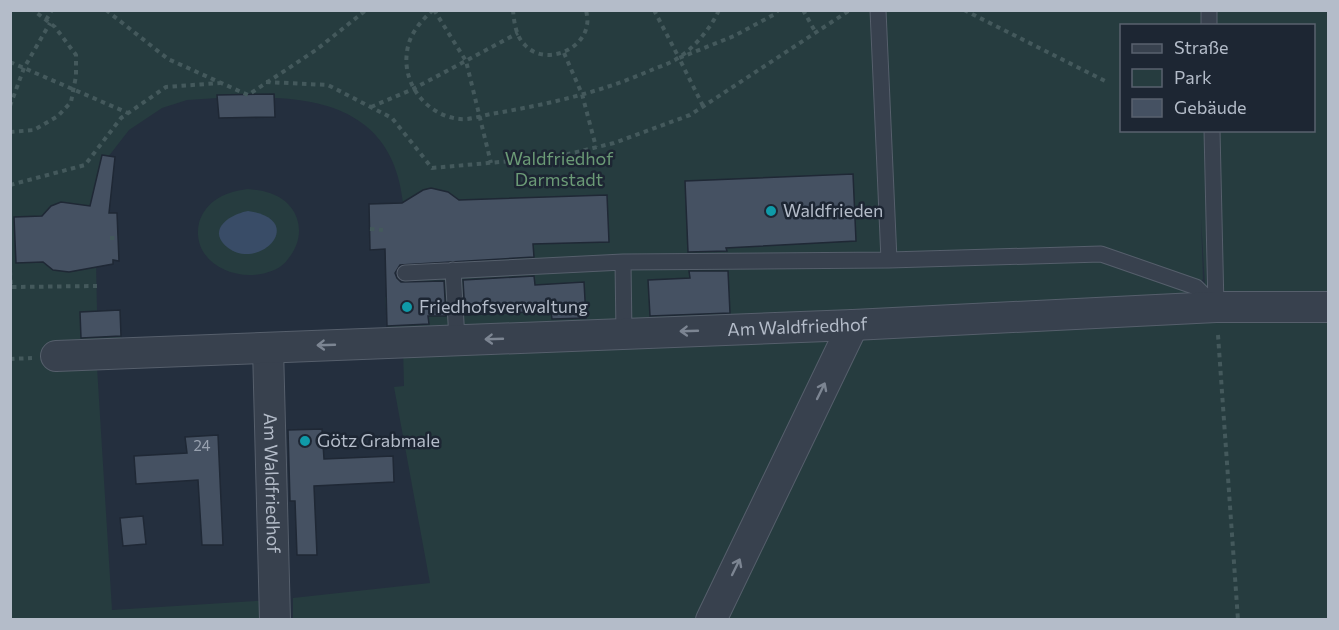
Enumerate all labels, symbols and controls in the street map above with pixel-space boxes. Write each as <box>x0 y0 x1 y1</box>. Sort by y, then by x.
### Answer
legend <box>1120 24 1315 132</box>
text: Straße <box>1174 36 1229 58</box>
text: Park <box>1174 66 1212 88</box>
text: Gebäude <box>1174 96 1247 118</box>
park label: Waldfriedhof Darmstadt <box>505 147 614 190</box>
place label: Waldfrieden <box>783 199 883 221</box>
marker: Waldfrieden <box>764 204 778 218</box>
place label: Friedhofsverwaltung <box>419 295 588 317</box>
marker: Friedhofsverwaltung <box>400 300 414 314</box>
street label: Am Waldfriedhof <box>727 312 869 340</box>
one-way arrow <box>680 326 700 337</box>
one-way arrow <box>485 333 505 344</box>
one-way arrow <box>316 339 336 351</box>
one-way arrow <box>815 383 827 401</box>
street label: Am Waldfriedhof <box>260 412 285 554</box>
place label: Götz Grabmale <box>317 429 440 451</box>
marker: Götz Grabmale <box>298 434 312 448</box>
house number: 24 <box>193 436 211 454</box>
one-way arrow <box>731 558 742 576</box>

